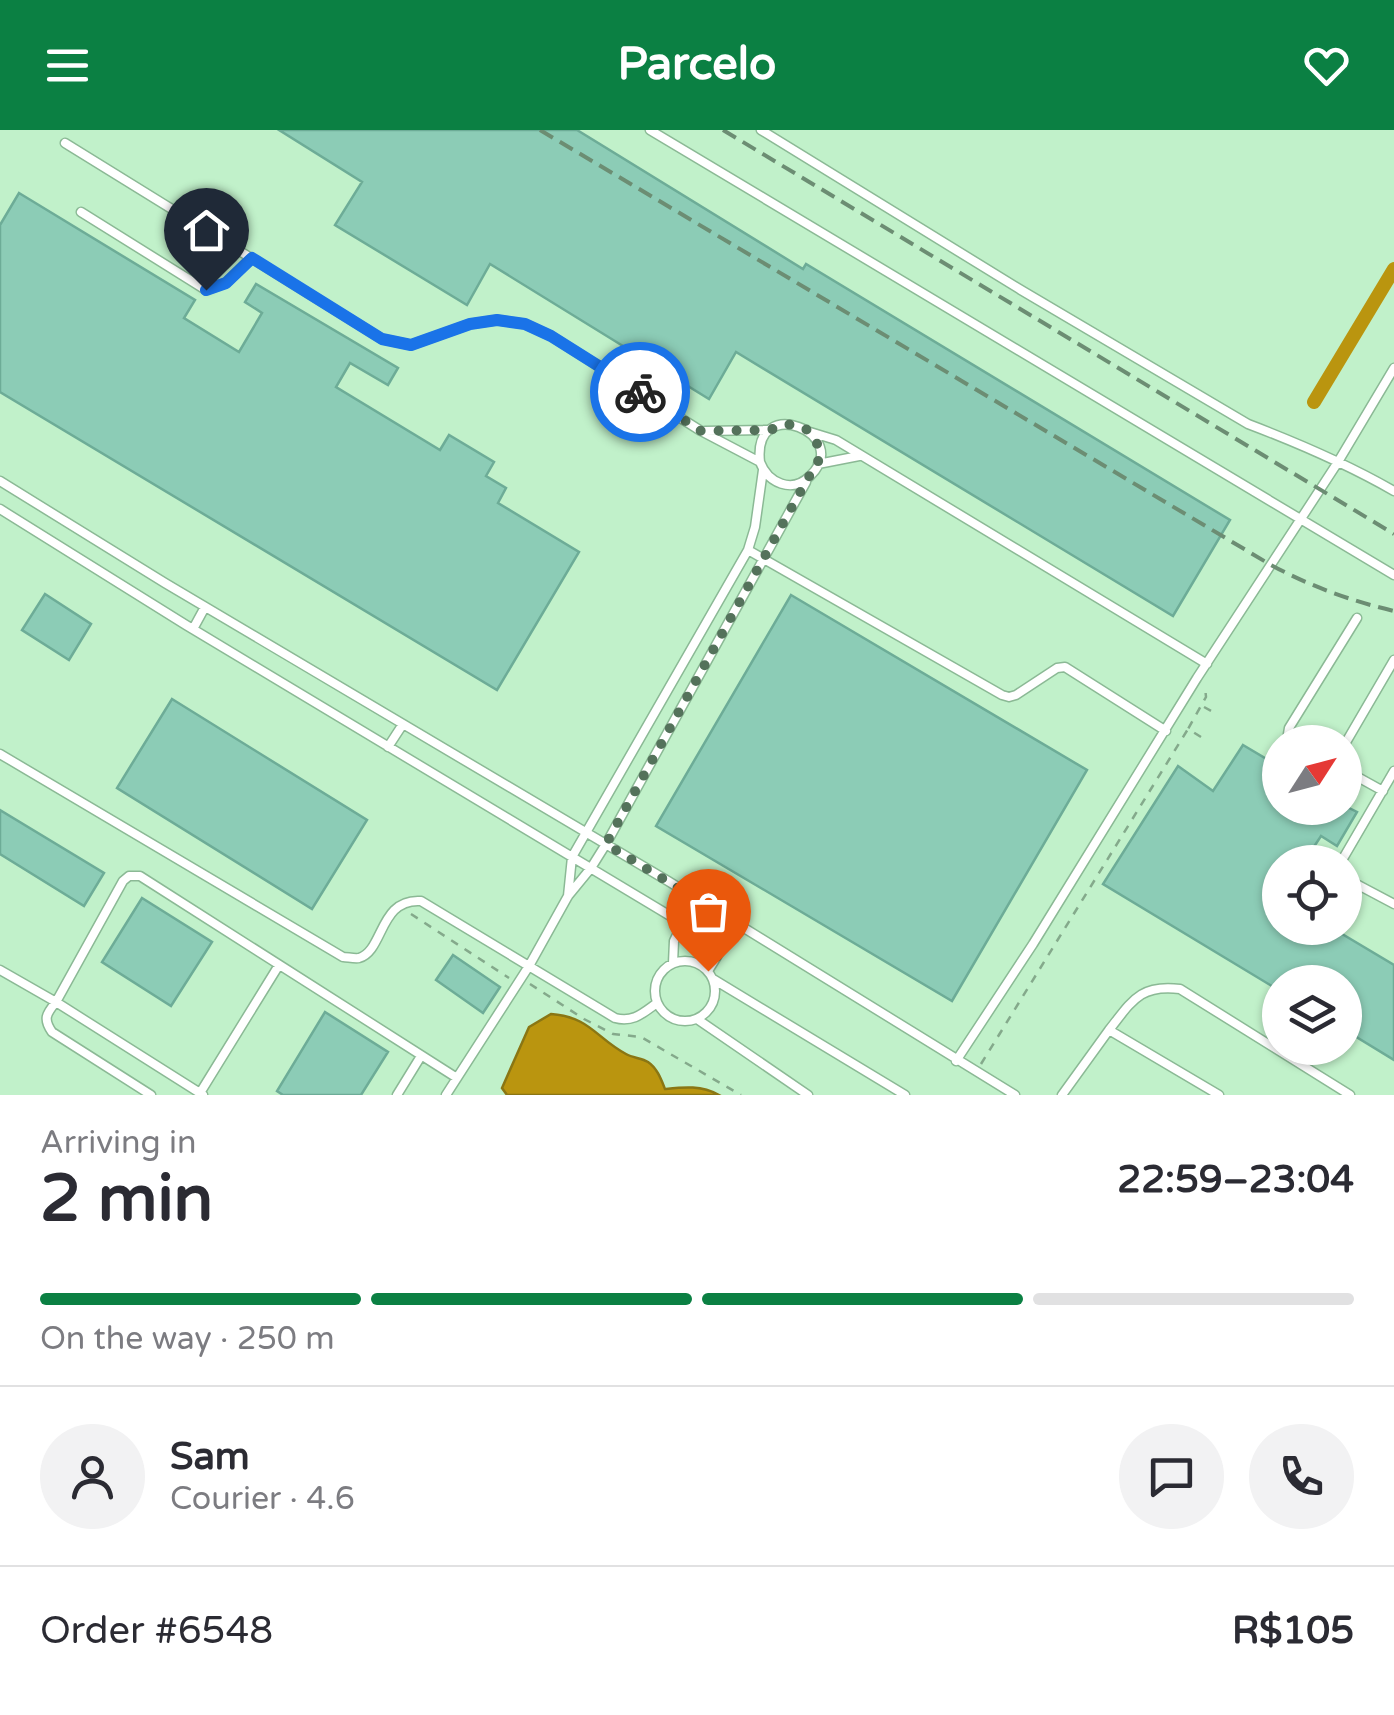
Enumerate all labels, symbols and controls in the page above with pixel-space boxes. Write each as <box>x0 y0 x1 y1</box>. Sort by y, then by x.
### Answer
icon: menu <box>40 38 95 93</box>
text: Parcelo <box>618 38 776 92</box>
icon: heart <box>1299 38 1354 93</box>
pin <box>164 188 249 291</box>
icon: home <box>179 203 234 258</box>
courier <box>590 342 690 442</box>
icon: bike <box>613 365 668 420</box>
north arrow <box>1262 725 1362 825</box>
map controls <box>1262 725 1362 1065</box>
button: locate <box>1262 845 1362 945</box>
pin <box>666 869 751 972</box>
icon: bag <box>681 884 736 939</box>
button: layers <box>1262 965 1362 1065</box>
text: Arriving in <box>40 1124 197 1162</box>
text: 22:59–23:04 <box>1117 1157 1354 1203</box>
text: 2 min <box>40 1160 213 1239</box>
text: On the way · 250 m <box>40 1320 335 1358</box>
button: person <box>40 1424 145 1529</box>
button: chat <box>1119 1424 1224 1529</box>
button: phone <box>1249 1424 1354 1529</box>
text: Sam <box>170 1434 250 1480</box>
text: Courier · 4.6 <box>170 1480 355 1518</box>
text: Order #6548 <box>40 1608 273 1654</box>
text: R$105 <box>1232 1608 1354 1654</box>

